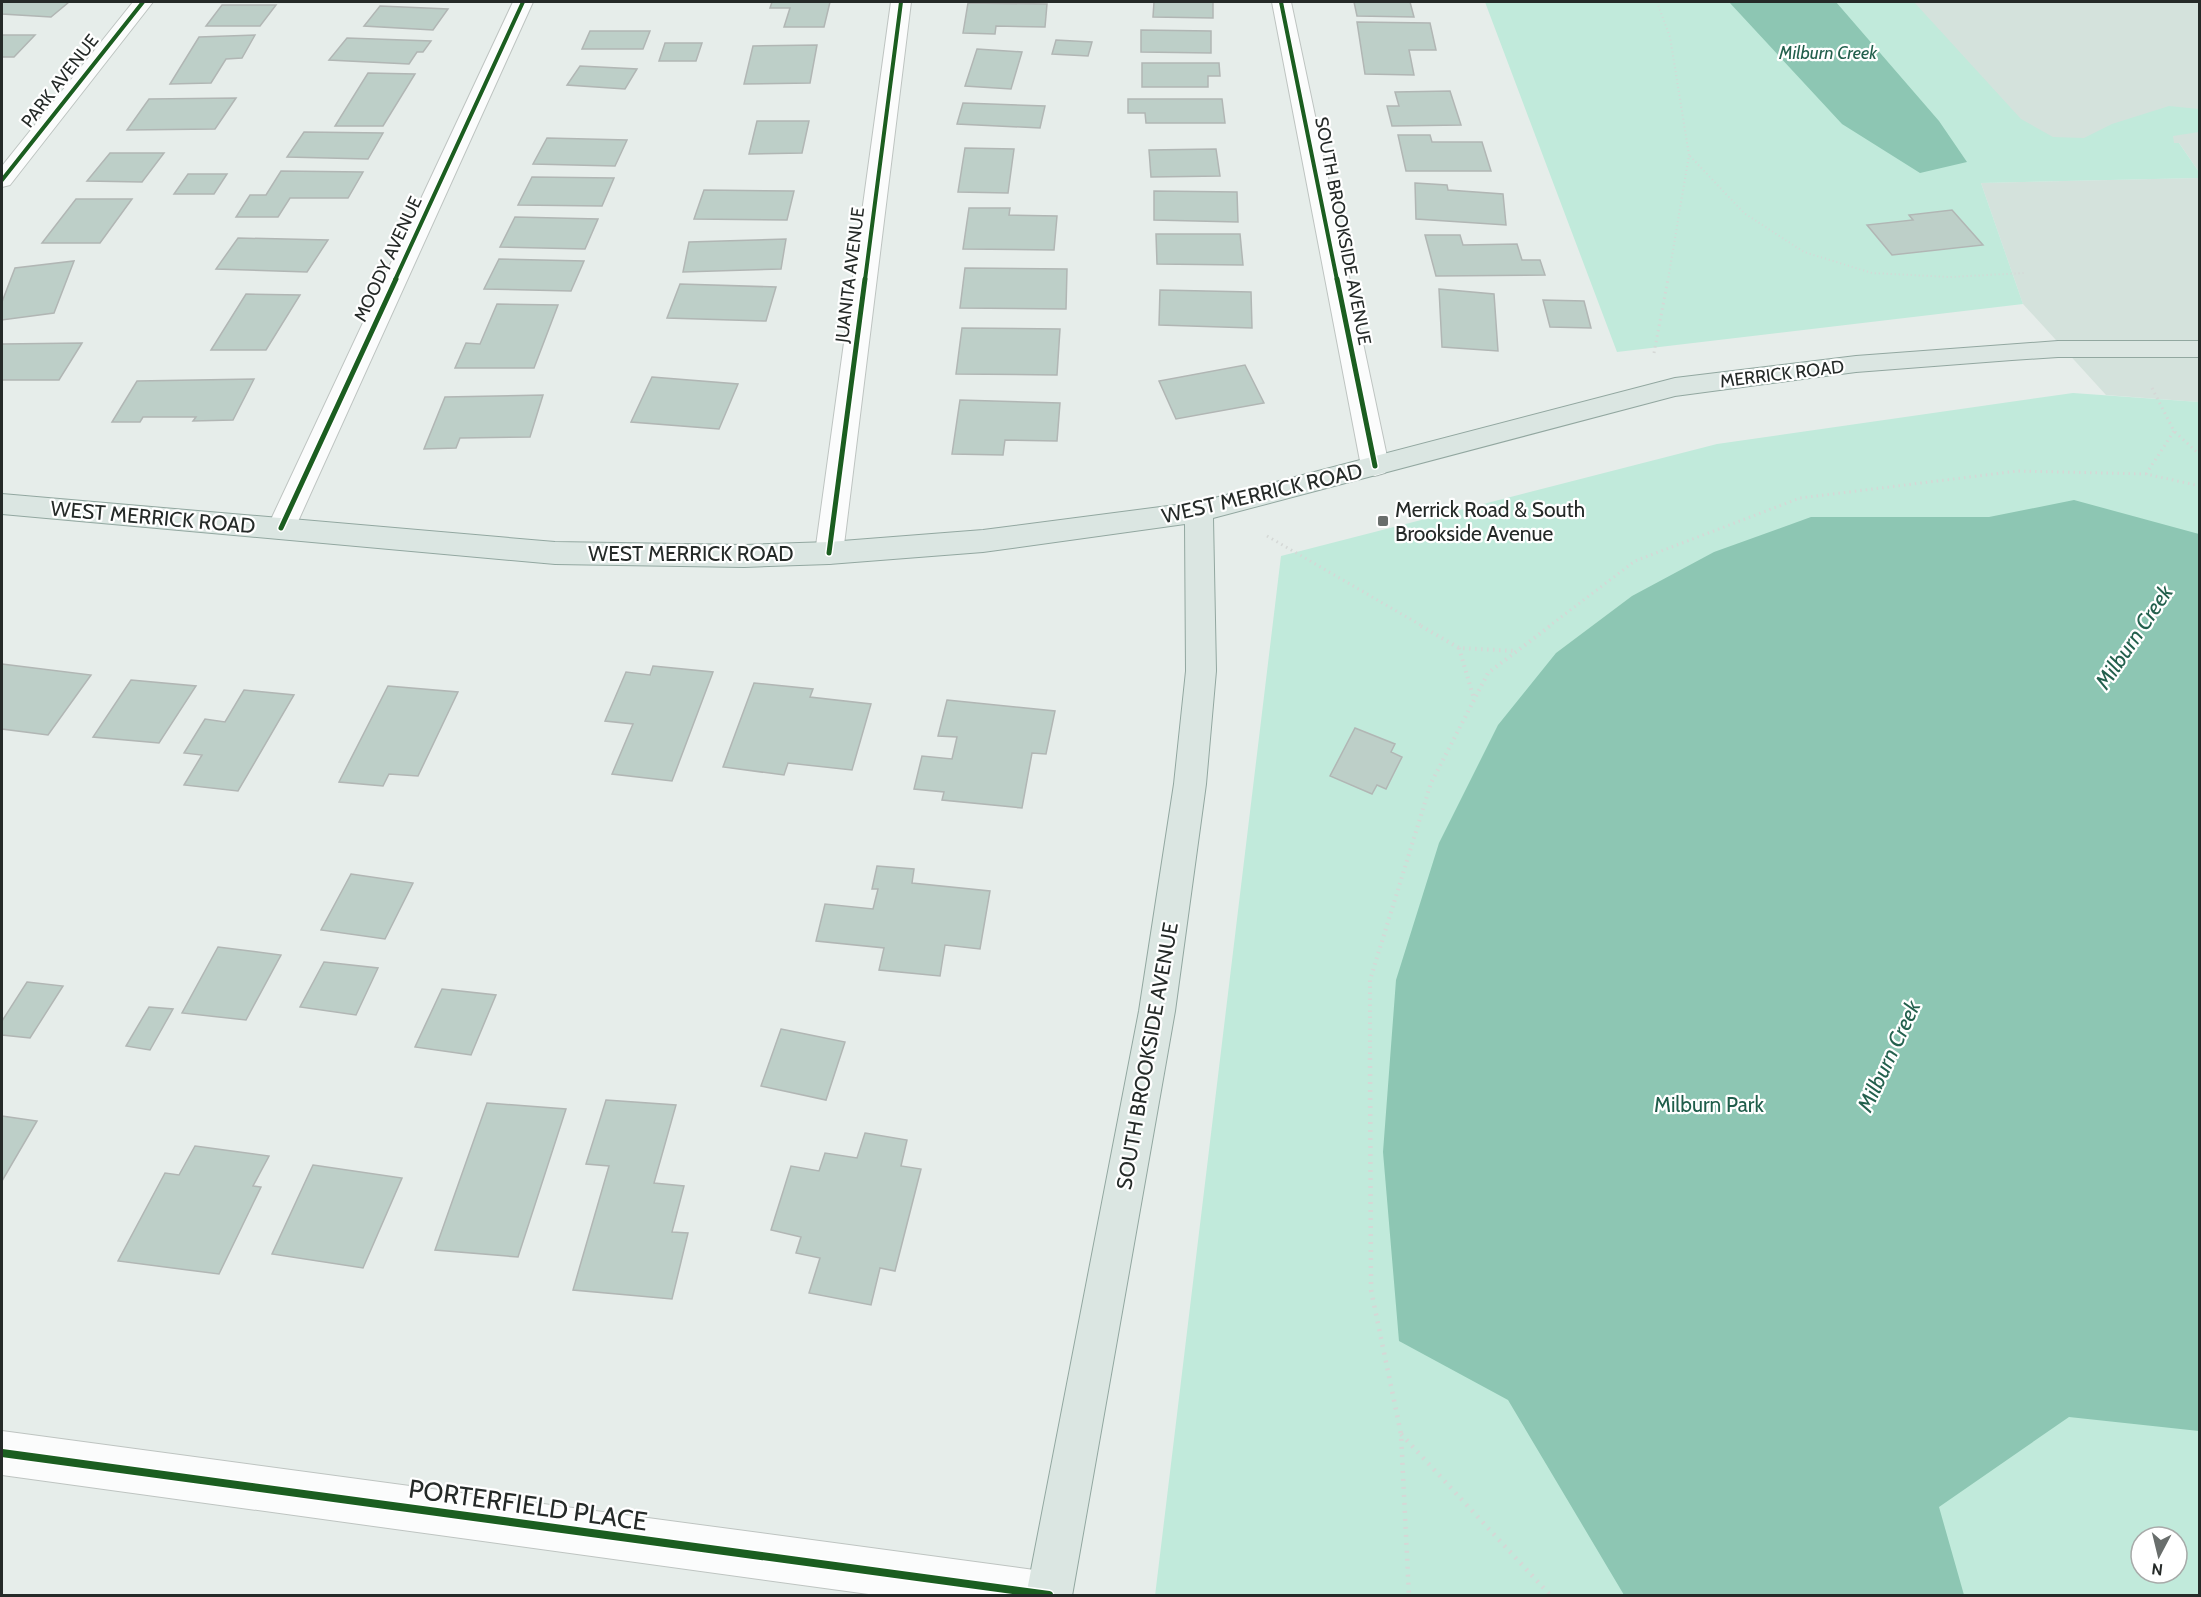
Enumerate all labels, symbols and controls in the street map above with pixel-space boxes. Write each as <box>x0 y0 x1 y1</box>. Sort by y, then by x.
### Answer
street label: PARK AVENUE <box>17 30 103 132</box>
water label: Milburn Creek <box>1778 42 1878 64</box>
street label: SOUTH BROOKSIDE AVENUE <box>1310 115 1376 347</box>
street label: MOODY AVENUE <box>349 193 427 325</box>
street label: JUANITA AVENUE <box>831 206 869 345</box>
street label: MERRICK ROAD <box>1719 355 1845 393</box>
street label: WEST MERRICK ROAD <box>1159 458 1365 528</box>
street label: WEST MERRICK ROAD <box>50 496 256 538</box>
place label: Merrick Road & South Brookside Avenue <box>1395 497 1585 546</box>
marker: Merrick Road & South Brookside Avenue <box>1376 514 1390 528</box>
street label: WEST MERRICK ROAD <box>588 541 794 566</box>
water label: Milburn Creek <box>2089 579 2179 695</box>
street label: SOUTH BROOKSIDE AVENUE <box>1111 920 1183 1192</box>
water label: Milburn Creek <box>1851 996 1927 1117</box>
park label: Milburn Park <box>1654 1092 1765 1117</box>
street label: PORTERFIELD PLACE <box>407 1472 649 1538</box>
north arrow <box>2129 1525 2189 1585</box>
text: N <box>2150 1559 2164 1580</box>

